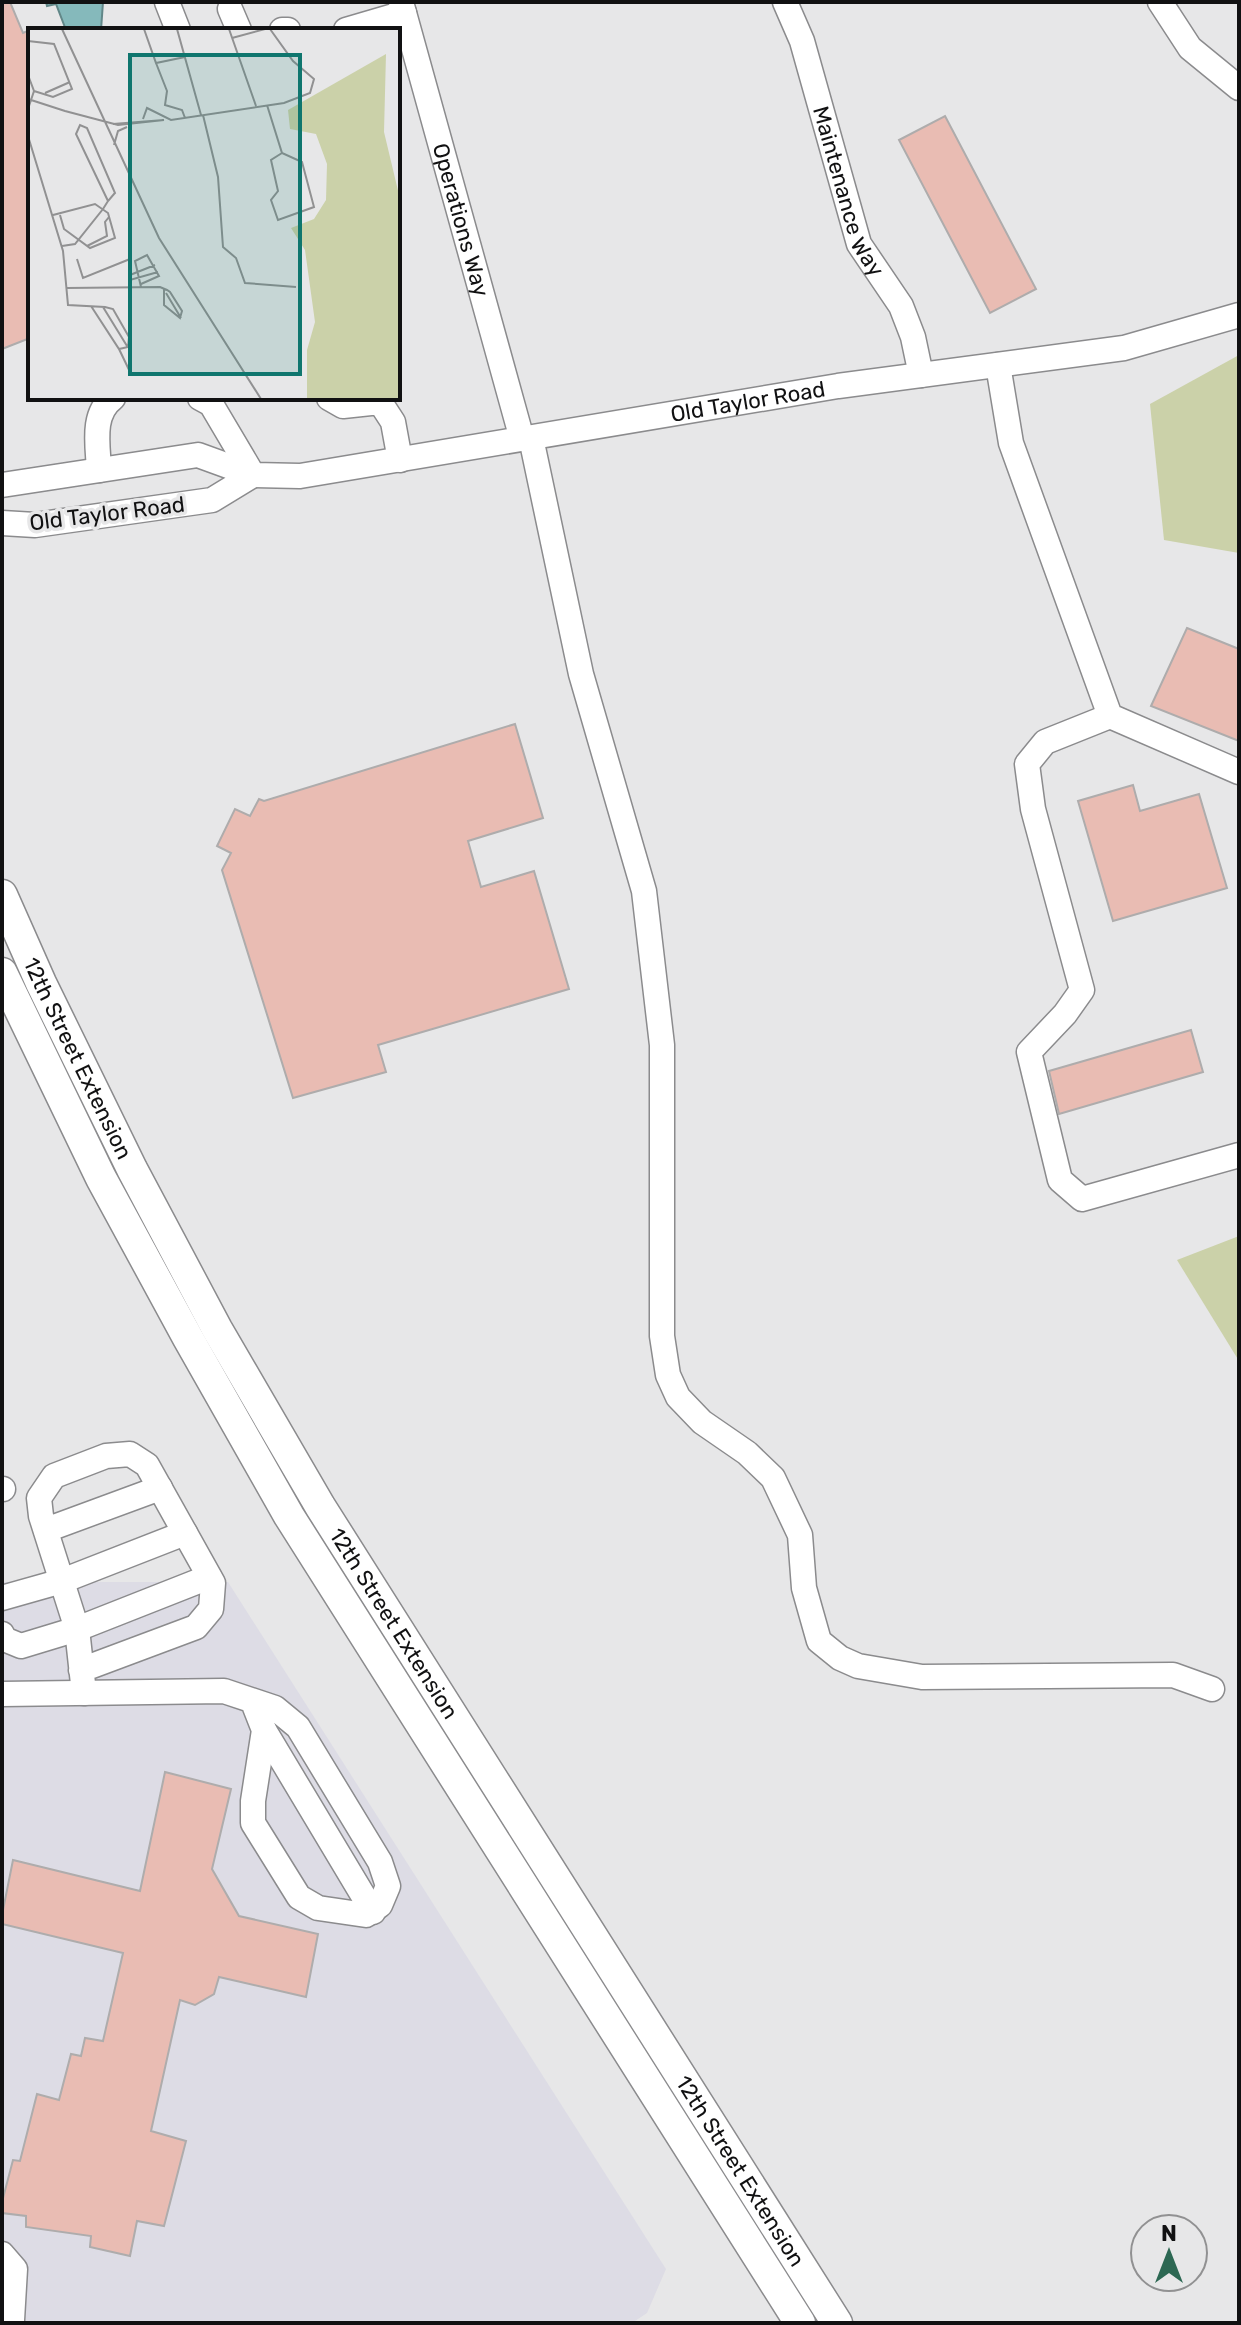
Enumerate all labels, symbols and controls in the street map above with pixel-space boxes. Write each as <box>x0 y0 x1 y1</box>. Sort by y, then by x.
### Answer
inset map <box>28 28 400 400</box>
street label: Maintenance Way <box>807 103 890 282</box>
street label: Operations Way <box>427 140 495 300</box>
street label: Old Taylor Road <box>668 375 827 428</box>
street label: Old Taylor Road <box>28 491 186 536</box>
street label: 12th Street Extension <box>17 953 138 1164</box>
street label: 12th Street Extension <box>323 1523 464 1724</box>
street label: 12th Street Extension <box>670 2071 811 2272</box>
north arrow <box>1129 2213 1209 2293</box>
text: N <box>1161 2220 1177 2247</box>

